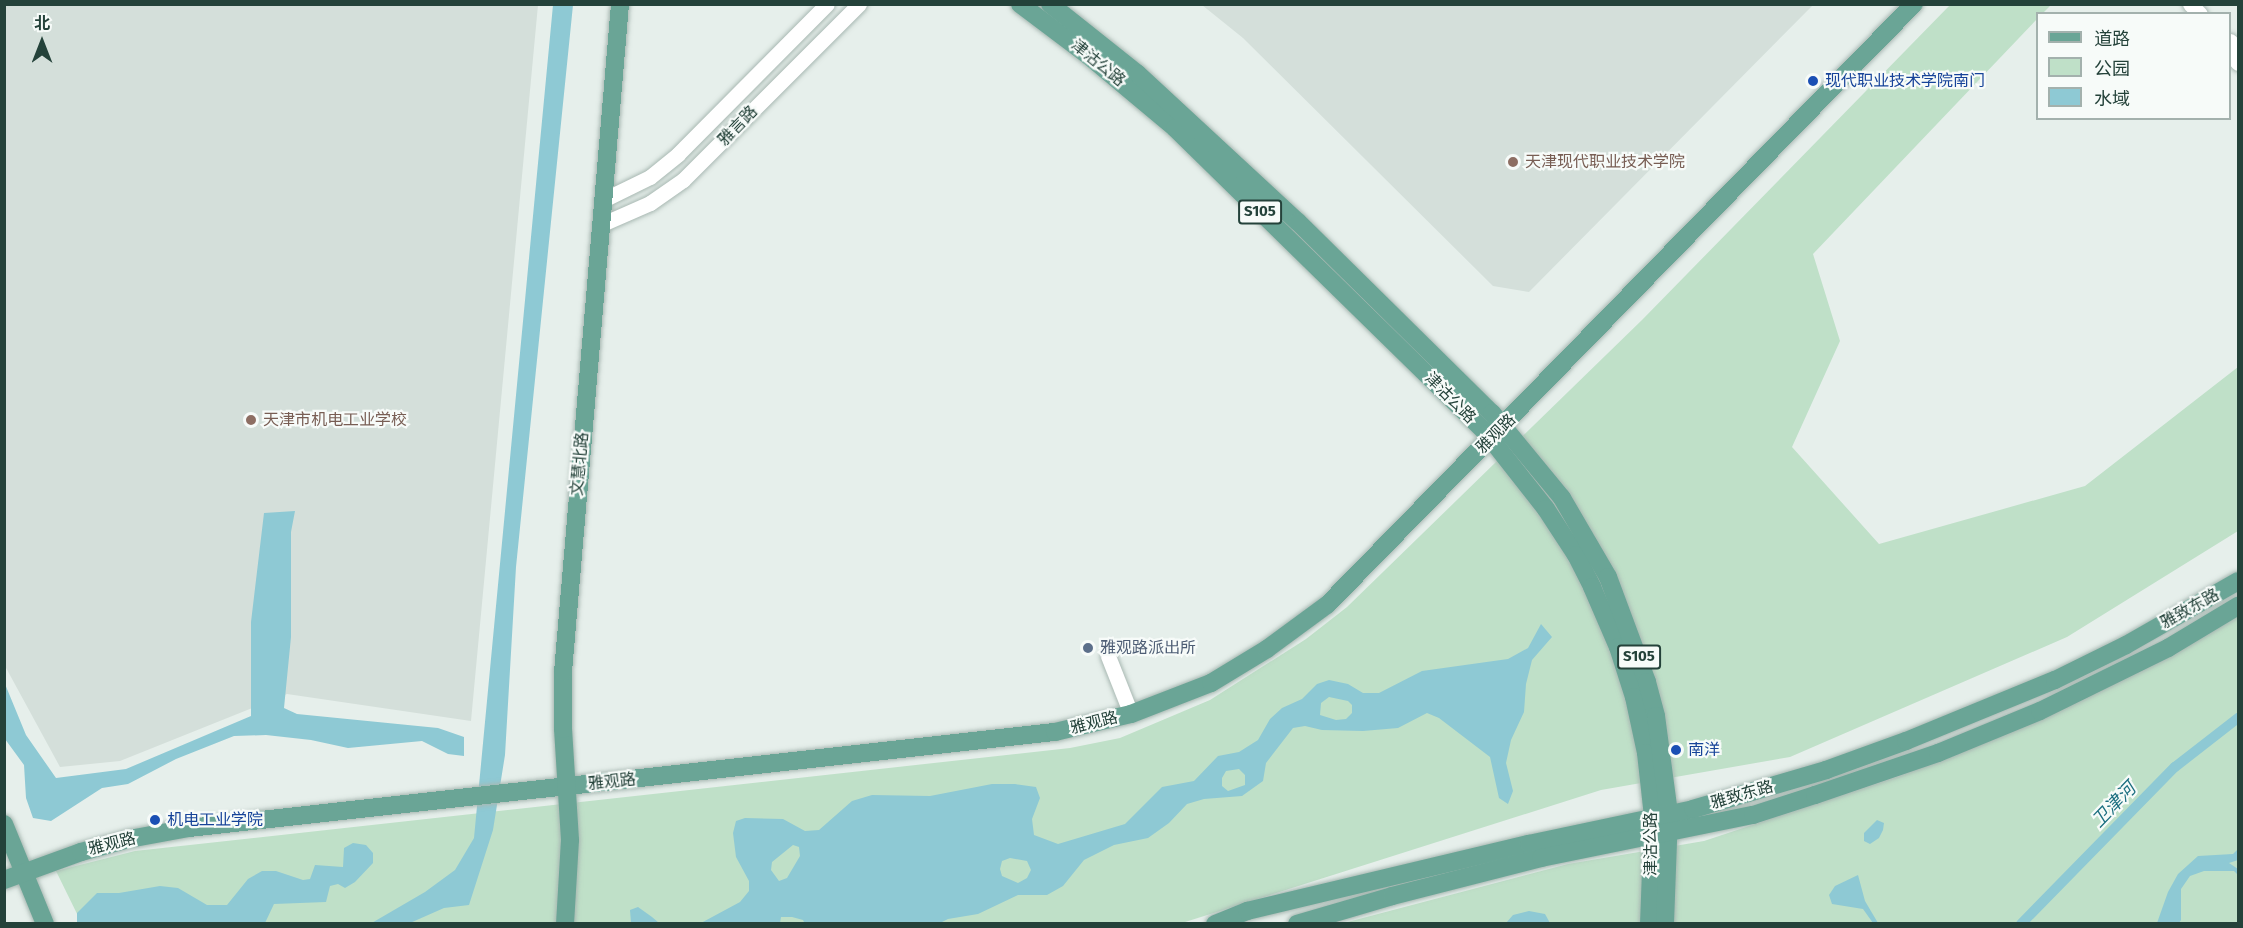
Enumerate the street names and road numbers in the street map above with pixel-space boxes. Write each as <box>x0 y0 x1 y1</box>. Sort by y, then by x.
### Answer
street label: 津沽公路 <box>1067 35 1129 91</box>
street label: 雅言路 <box>714 102 762 150</box>
road number: S105 <box>1238 200 1282 224</box>
street label: 津沽公路 <box>1421 369 1479 427</box>
street label: 雅观路 <box>1472 410 1520 458</box>
street label: 文慧北路 <box>568 431 592 497</box>
street label: 雅致东路 <box>2157 585 2223 633</box>
road number: S105 <box>1616 645 1662 669</box>
street label: 雅观路 <box>1068 708 1120 738</box>
street label: 雅观路 <box>587 770 637 794</box>
street label: 雅致东路 <box>1709 777 1775 813</box>
street label: 津沽公路 <box>1641 812 1661 876</box>
street label: 雅观路 <box>86 829 138 859</box>

